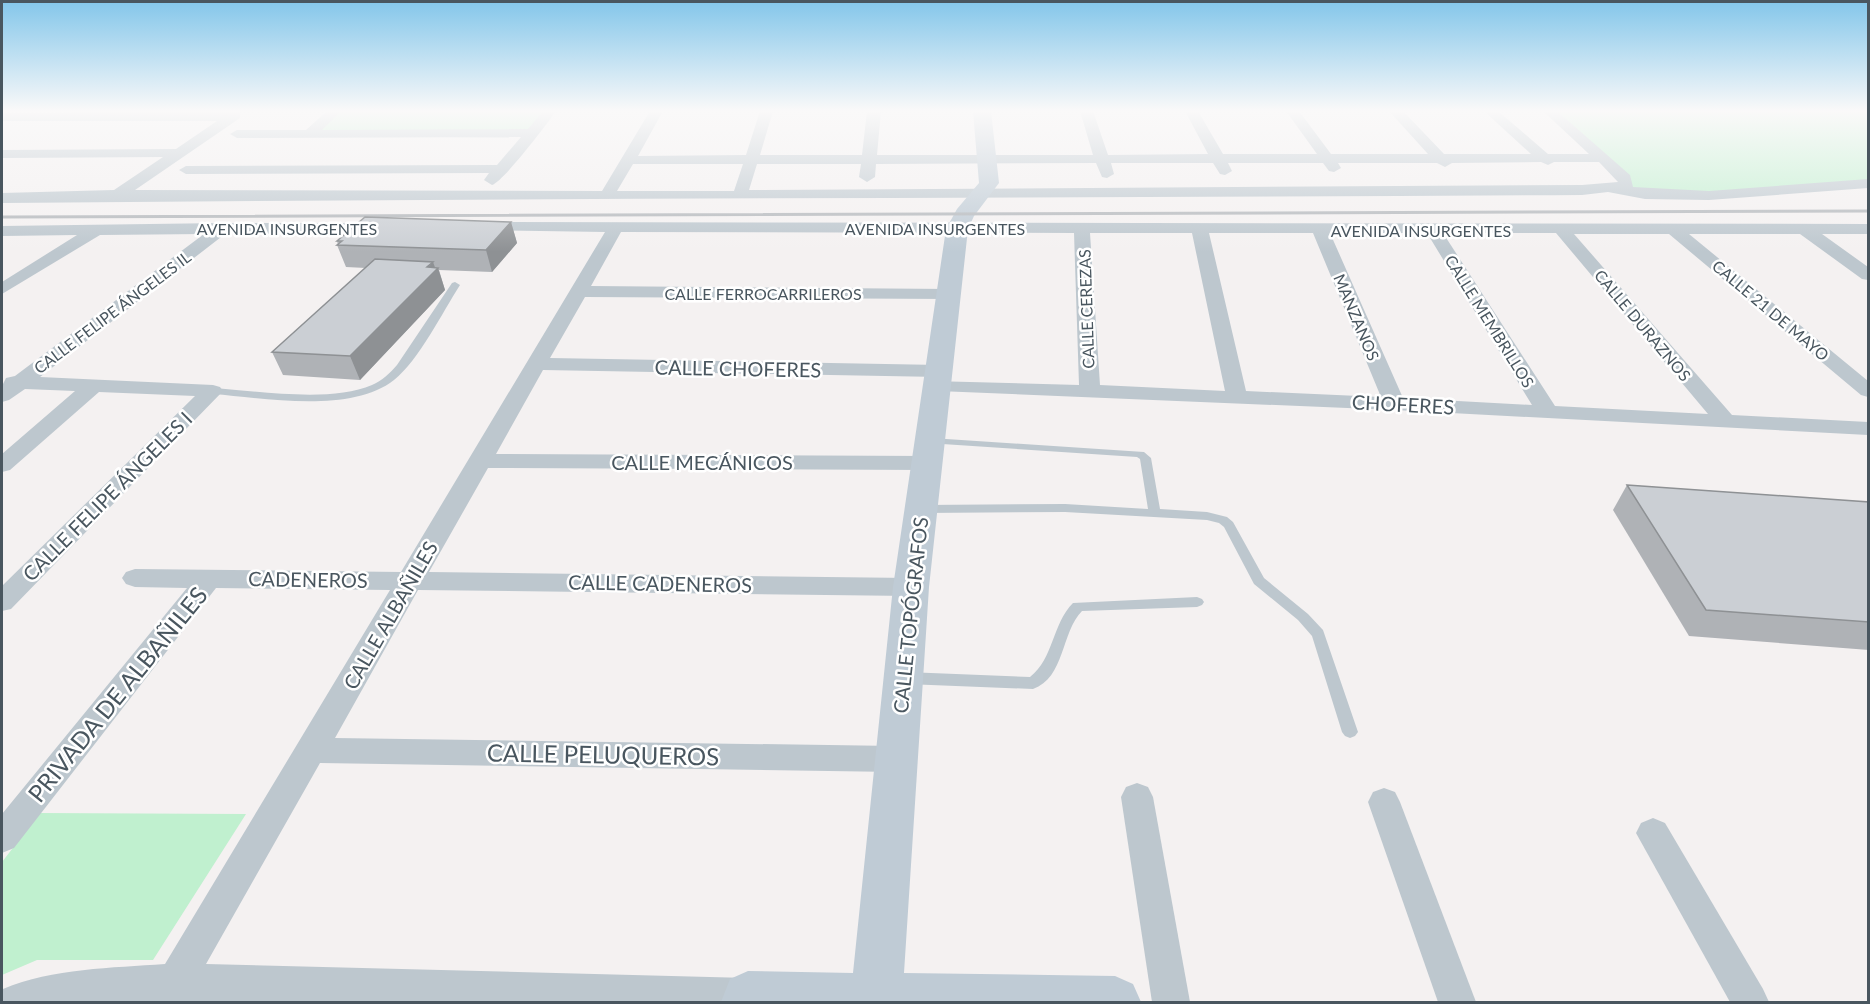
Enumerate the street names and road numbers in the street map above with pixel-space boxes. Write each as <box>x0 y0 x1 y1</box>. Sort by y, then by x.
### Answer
street label: AVENIDA INSURGENTES <box>197 219 377 238</box>
street label: AVENIDA INSURGENTES <box>845 219 1025 238</box>
street label: AVENIDA INSURGENTES <box>1331 221 1511 240</box>
street label: CALLE FELIPE ÁNGELES IL <box>30 247 194 377</box>
street label: CALLE CEREZAS <box>1074 249 1098 369</box>
street label: CALLE MEMBRILLOS <box>1442 251 1538 391</box>
street label: CALLE 21 DE MAYO <box>1709 256 1833 364</box>
street label: CALLE DURAZNOS <box>1591 265 1695 385</box>
street label: MANZANOS <box>1330 271 1384 363</box>
street label: CALLE FERROCARRILEROS <box>664 284 862 303</box>
street label: CALLE CHOFERES <box>655 355 821 381</box>
street label: CHOFERES <box>1351 389 1455 419</box>
street label: CALLE FELIPE ÁNGELES I <box>17 406 197 586</box>
street label: CALLE MECÁNICOS <box>611 450 793 474</box>
street label: CALLE TOPÓGRAFOS <box>888 516 932 714</box>
street label: CALLE ALBAÑILES <box>338 537 442 693</box>
street label: CADENEROS <box>248 566 368 592</box>
street label: CALLE CADENEROS <box>568 569 752 597</box>
street label: PRIVADA DE ALBAÑILES <box>21 581 213 807</box>
street label: CALLE PELUQUEROS <box>487 737 719 771</box>

